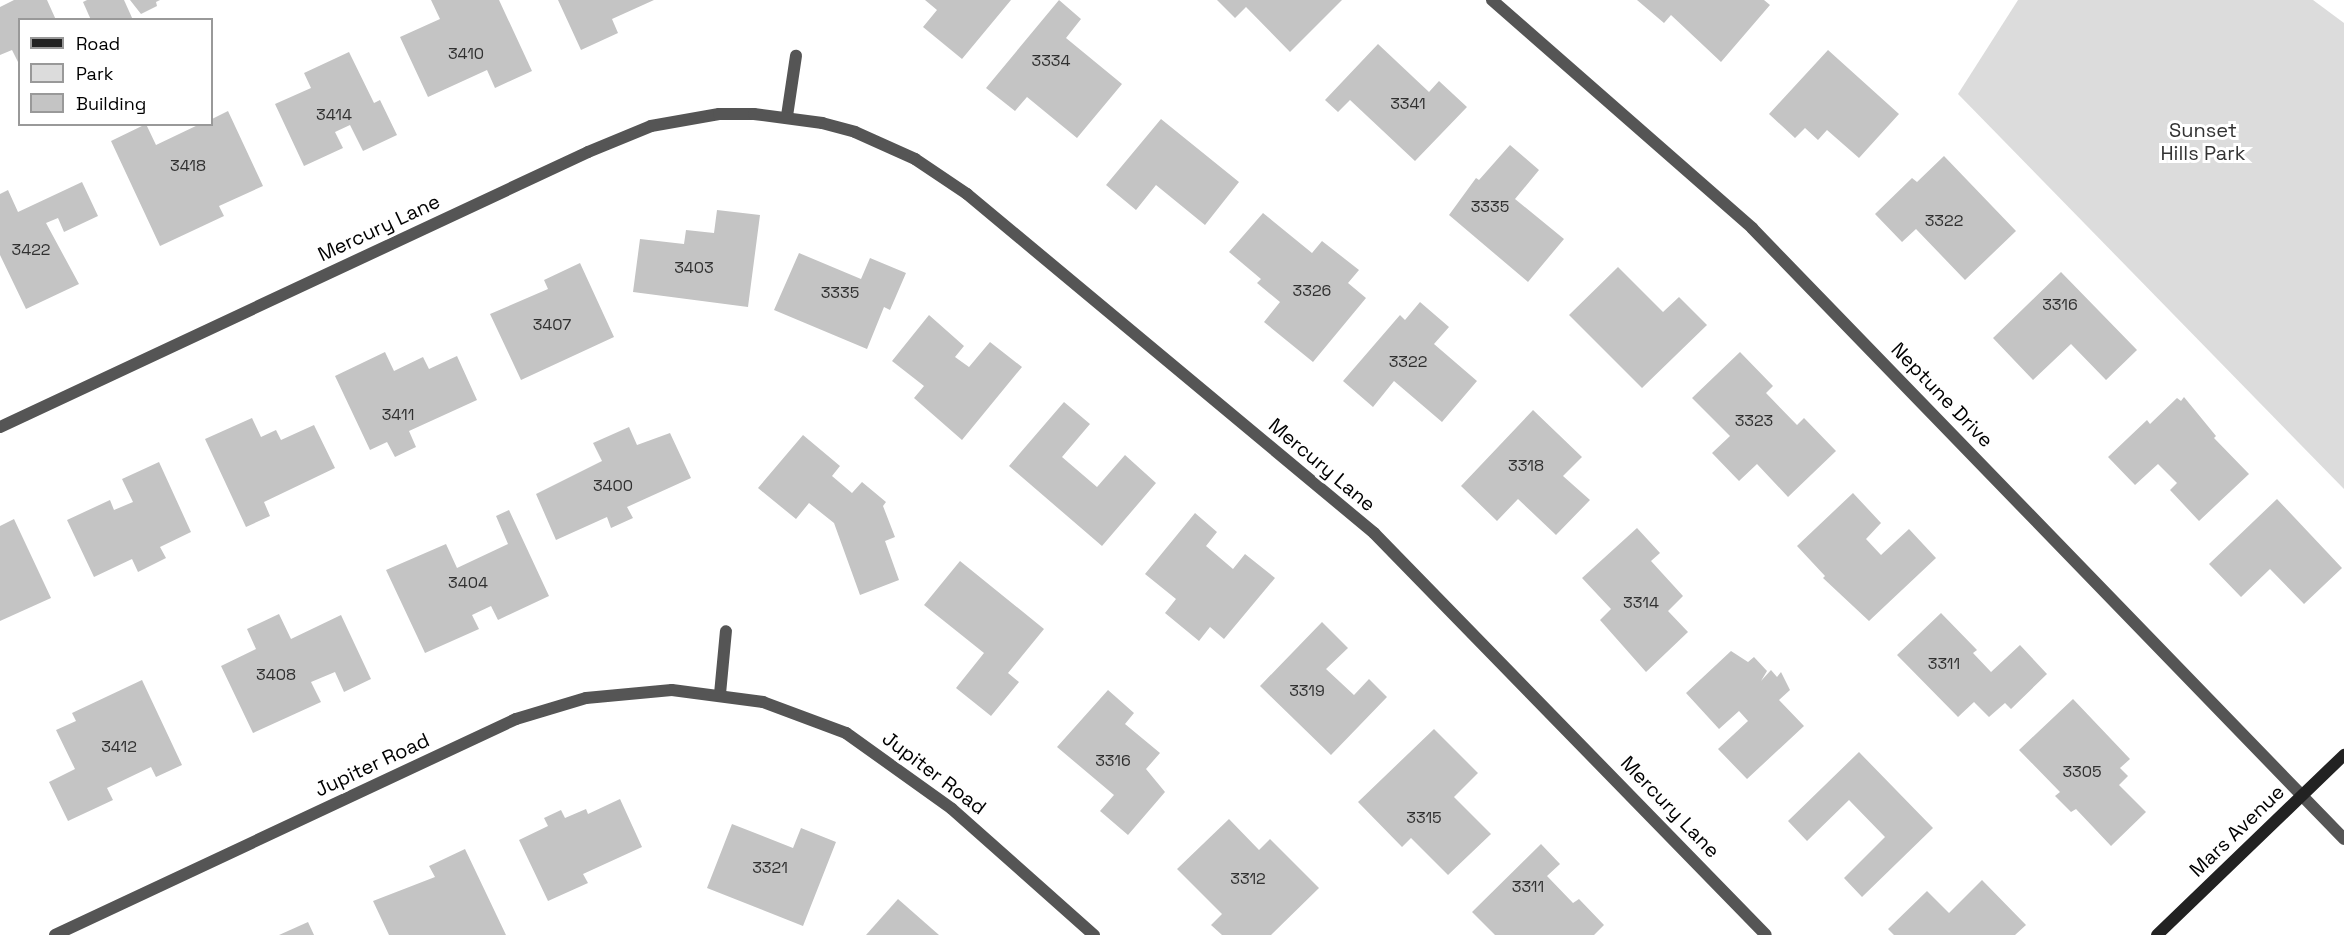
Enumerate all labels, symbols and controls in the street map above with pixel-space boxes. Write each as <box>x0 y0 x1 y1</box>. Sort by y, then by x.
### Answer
legend <box>18 18 213 126</box>
text: Road <box>76 32 120 55</box>
house number: 3410 <box>448 44 484 64</box>
house number: 3334 <box>1032 51 1070 71</box>
text: Park <box>76 62 113 85</box>
text: Building <box>76 92 146 115</box>
house number: 3341 <box>1390 94 1426 114</box>
house number: 3414 <box>316 105 352 125</box>
park label: Sunset Hills Park <box>2160 119 2246 166</box>
house number: 3418 <box>170 156 206 176</box>
street label: Mercury Lane <box>314 189 444 267</box>
house number: 3335 <box>1471 197 1509 217</box>
house number: 3322 <box>1925 211 1963 231</box>
house number: 3422 <box>12 240 50 260</box>
house number: 3403 <box>674 258 714 278</box>
house number: 3326 <box>1293 281 1331 301</box>
house number: 3335 <box>821 283 859 303</box>
house number: 3316 <box>2042 295 2078 315</box>
house number: 3407 <box>533 315 571 335</box>
street label: Neptune Drive <box>1886 338 1998 452</box>
house number: 3322 <box>1389 352 1427 372</box>
house number: 3411 <box>382 405 414 425</box>
house number: 3323 <box>1735 411 1773 431</box>
street label: Mercury Lane <box>1264 413 1380 517</box>
house number: 3318 <box>1508 456 1544 476</box>
house number: 3400 <box>593 476 633 496</box>
house number: 3404 <box>448 573 488 593</box>
house number: 3314 <box>1623 593 1659 613</box>
house number: 3311 <box>1928 654 1960 674</box>
house number: 3408 <box>256 665 296 685</box>
house number: 3319 <box>1289 681 1325 701</box>
street label: Jupiter Road <box>877 726 991 820</box>
street label: Jupiter Road <box>311 728 433 802</box>
house number: 3412 <box>101 737 137 757</box>
house number: 3316 <box>1095 751 1131 771</box>
street label: Mercury Lane <box>1616 751 1724 863</box>
house number: 3305 <box>2062 762 2102 782</box>
street label: Mars Avenue <box>2185 780 2289 882</box>
house number: 3315 <box>1406 808 1442 828</box>
house number: 3321 <box>752 858 788 878</box>
house number: 3312 <box>1230 869 1266 889</box>
house number: 3311 <box>1512 877 1544 897</box>

